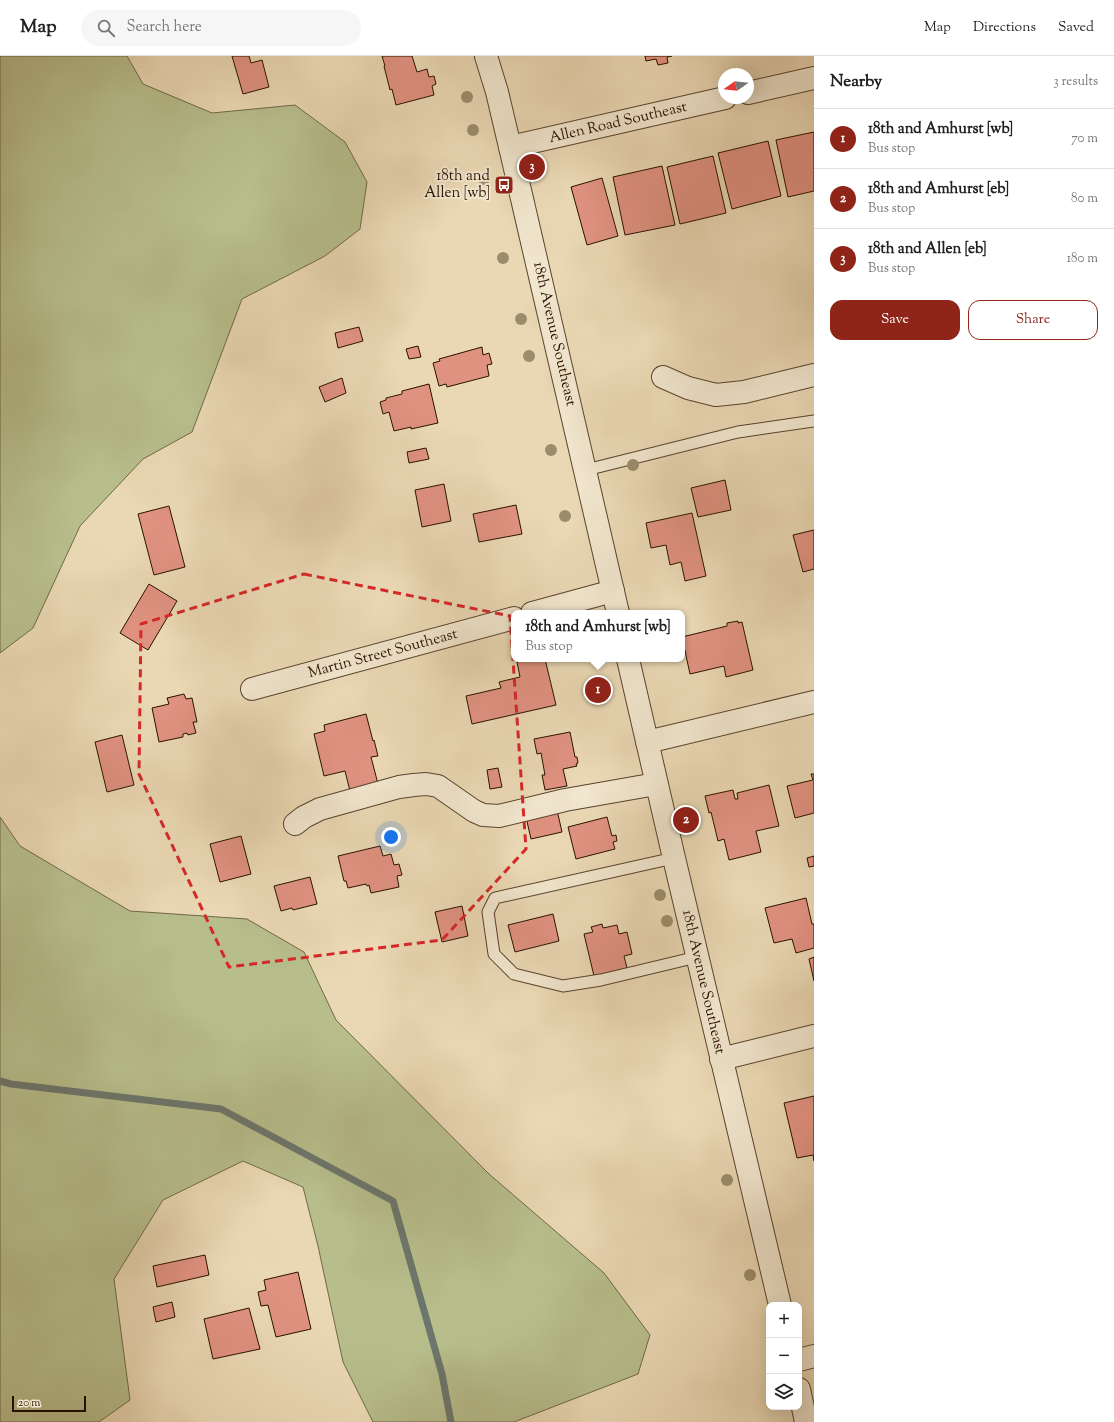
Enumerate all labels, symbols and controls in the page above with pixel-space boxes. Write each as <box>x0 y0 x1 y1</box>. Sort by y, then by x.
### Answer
search box <box>81 10 361 46</box>
text: Map <box>20 14 57 41</box>
icon: search <box>95 17 117 39</box>
text: Search here <box>127 17 202 38</box>
text: Map <box>924 18 951 38</box>
text: Directions <box>973 18 1036 38</box>
text: Saved <box>1058 18 1094 38</box>
north arrow <box>718 68 754 104</box>
text: Nearby <box>830 70 882 94</box>
text: 3 results <box>1053 73 1098 91</box>
street label: Allen Road Southeast <box>547 97 689 149</box>
text: 18th and Amhurst [wb] <box>868 119 1013 140</box>
text: 1 <box>841 130 845 148</box>
text: 70 m <box>1071 130 1098 148</box>
text: Bus stop <box>868 140 915 158</box>
pin: 3 <box>519 152 545 182</box>
place label: 18th and Allen [wb] <box>424 166 491 204</box>
bus stop icon: 18th and Allen [wb] <box>493 174 515 196</box>
text: 18th and Amhurst [eb] <box>868 179 1009 200</box>
text: 2 <box>840 190 846 208</box>
text: 80 m <box>1071 190 1098 208</box>
text: Bus stop <box>868 200 915 218</box>
text: 18th and Allen [eb] <box>868 239 987 260</box>
text: 3 <box>840 250 846 268</box>
text: 180 m <box>1067 250 1098 268</box>
street label: 18th Avenue Southeast <box>527 260 581 408</box>
text: Bus stop <box>868 260 915 278</box>
button: Save <box>830 300 960 340</box>
button: Share <box>968 300 1098 340</box>
popup <box>511 610 685 662</box>
text: 18th and Amhurst [wb] <box>525 617 671 638</box>
street label: Martin Street Southeast <box>306 624 460 684</box>
text: Bus stop <box>525 638 573 656</box>
pin: 1 <box>585 675 611 705</box>
pin: 2 <box>673 805 699 835</box>
your location <box>381 827 401 847</box>
street label: 18th Avenue Southeast <box>676 908 730 1056</box>
map controls <box>766 1302 802 1410</box>
button: + <box>766 1302 802 1338</box>
button: − <box>766 1338 802 1374</box>
button: layers <box>766 1374 802 1410</box>
scale bar <box>12 1394 86 1413</box>
text: 20 m <box>18 1395 40 1411</box>

